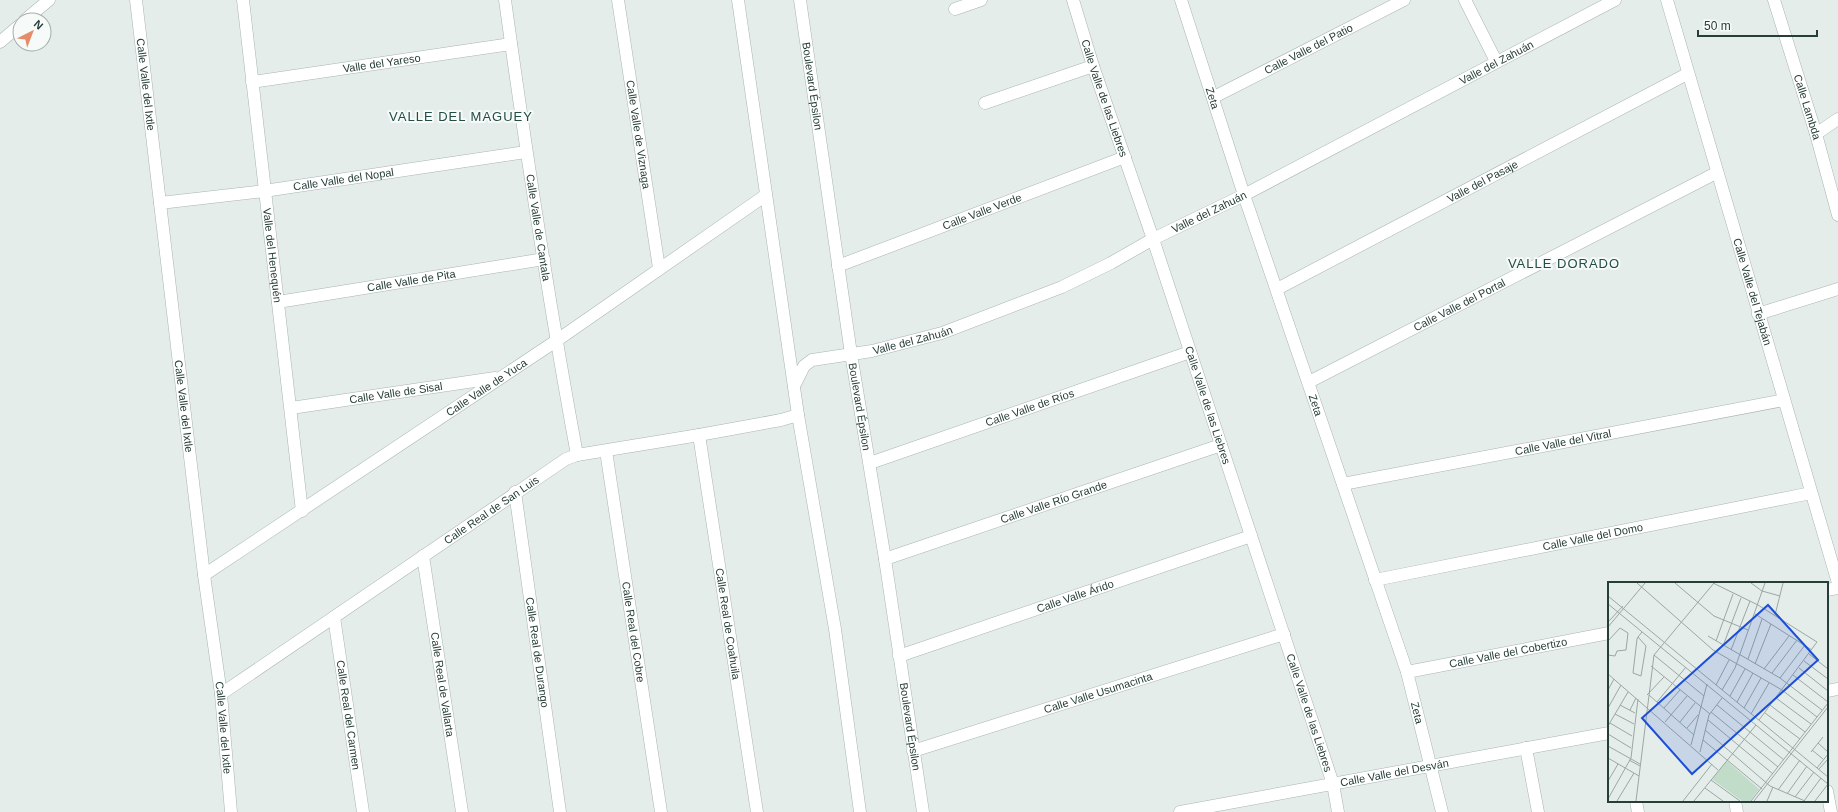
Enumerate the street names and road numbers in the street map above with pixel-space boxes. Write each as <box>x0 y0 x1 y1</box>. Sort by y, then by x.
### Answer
street label: Calle Valle del Patio <box>1262 21 1355 76</box>
street label: Calle Valle del Ixtle <box>135 38 157 131</box>
street label: Calle Valle de las Liebres <box>1079 38 1130 159</box>
street label: Valle del Zahuán <box>1457 38 1535 87</box>
street label: Boulevard Épsilon <box>800 41 825 131</box>
street label: Valle del Yareso <box>342 51 421 75</box>
street label: Calle Lambda <box>1792 73 1823 142</box>
street label: Calle Valle de Viznaga <box>624 79 653 190</box>
street label: Zeta <box>1204 86 1222 111</box>
street label: Valle del Pasaje <box>1445 158 1520 205</box>
street label: Calle Valle del Nopal <box>292 166 394 193</box>
street label: Calle Valle de Cantala <box>524 173 553 283</box>
street label: Valle del Zahuán <box>1170 189 1249 235</box>
street label: Calle Valle Verde <box>941 191 1023 232</box>
street label: Valle del Henequén <box>261 207 284 303</box>
street label: Calle Valle del Tejabán <box>1731 237 1774 347</box>
street label: Calle Valle de Pita <box>366 267 457 293</box>
street label: Calle Valle del Portal <box>1411 276 1507 333</box>
street label: Valle del Zahuán <box>872 324 954 357</box>
street label: Calle Valle de las Liebres <box>1183 345 1233 466</box>
street label: Calle Valle de Yuca <box>444 356 530 418</box>
street label: Calle Valle del Ixtle <box>173 359 195 453</box>
street label: Boulevard Épsilon <box>847 362 873 451</box>
street label: Calle Valle de Sisal <box>348 380 443 405</box>
street label: Calle Valle de Ríos <box>984 387 1076 429</box>
street label: Zeta <box>1307 393 1325 418</box>
street label: Calle Valle del Vitral <box>1514 427 1612 457</box>
street label: Calle Real de San Luis <box>442 473 541 546</box>
street label: Calle Valle Río Grande <box>999 478 1108 525</box>
street label: Calle Valle del Domo <box>1541 521 1644 552</box>
street label: Calle Real de Coahuila <box>714 567 743 681</box>
street label: Calle Valle Árido <box>1035 577 1115 615</box>
street label: Calle Real del Cobre <box>620 581 647 683</box>
street label: Calle Real de Durango <box>524 596 551 708</box>
street label: Calle Real de Vallarta <box>429 631 457 739</box>
street label: Calle Valle del Cobertizo <box>1448 635 1568 670</box>
street label: Calle Valle de las Liebres <box>1284 652 1335 774</box>
street label: Calle Real del Carmen <box>334 659 363 771</box>
street label: Calle Valle Usumacinta <box>1042 670 1155 715</box>
street label: Calle Valle del Ixtle <box>213 681 234 774</box>
street label: Boulevard Épsilon <box>898 682 923 771</box>
street label: Zeta <box>1409 701 1426 726</box>
street label: Calle Valle del Desván <box>1339 757 1450 788</box>

